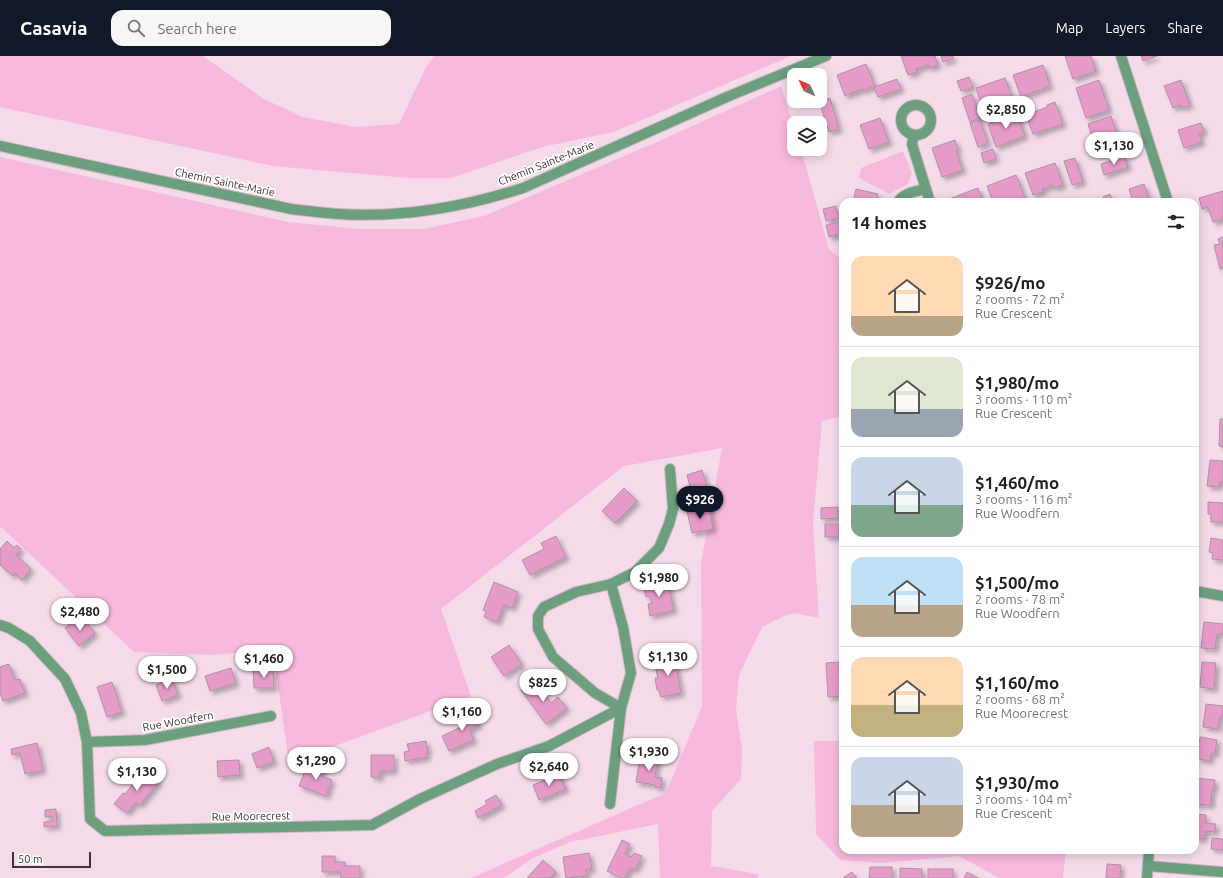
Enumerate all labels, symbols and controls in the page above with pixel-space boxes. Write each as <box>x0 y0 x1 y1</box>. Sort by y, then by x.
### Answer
search box <box>111 10 391 46</box>
text: Casavia <box>20 17 87 39</box>
icon: search <box>125 17 147 39</box>
text: Search here <box>157 20 237 37</box>
text: Map <box>1056 20 1083 36</box>
text: Layers <box>1105 20 1145 36</box>
text: Share <box>1167 20 1203 36</box>
north arrow <box>787 68 827 108</box>
map controls <box>787 68 827 156</box>
pin: $2,850 <box>973 96 1039 130</box>
text: $2,850 <box>986 102 1026 116</box>
button: layers <box>787 116 827 156</box>
pin: $1,130 <box>1081 132 1147 166</box>
street label: Chemin Sainte-Marie <box>496 138 596 188</box>
text: $1,130 <box>1094 138 1134 152</box>
street label: Chemin Sainte-Marie <box>174 166 276 198</box>
icon: filters <box>1165 211 1187 233</box>
text: 14 homes <box>851 213 927 232</box>
icon: home <box>883 272 931 320</box>
text: $926/mo <box>975 273 1045 292</box>
text: 2 rooms · 72 m² <box>975 292 1065 306</box>
text: Rue Crescent <box>975 306 1052 320</box>
icon: home <box>883 373 931 421</box>
text: $1,980/mo <box>975 373 1059 392</box>
text: 3 rooms · 110 m² <box>975 392 1072 406</box>
text: Rue Crescent <box>975 406 1052 420</box>
icon: home <box>883 473 931 521</box>
text: $1,460/mo <box>975 473 1059 492</box>
pin: $926 <box>676 486 724 520</box>
text: $926 <box>685 492 715 506</box>
text: 3 rooms · 116 m² <box>975 492 1072 506</box>
text: Rue Woodfern <box>975 506 1060 520</box>
pin: $1,980 <box>626 564 692 598</box>
text: $1,980 <box>639 570 679 584</box>
icon: home <box>883 573 931 621</box>
text: $1,500/mo <box>975 573 1059 592</box>
text: 2 rooms · 78 m² <box>975 592 1065 606</box>
pin: $2,480 <box>47 598 113 632</box>
text: $2,480 <box>60 604 100 618</box>
text: Rue Woodfern <box>975 606 1060 620</box>
pin: $1,130 <box>635 643 701 677</box>
pin: $1,460 <box>231 645 297 679</box>
text: $1,130 <box>648 649 688 663</box>
text: $1,460 <box>244 651 284 665</box>
pin: $1,500 <box>134 656 200 690</box>
text: $1,500 <box>147 662 187 676</box>
pin: $825 <box>519 669 567 703</box>
icon: home <box>883 673 931 721</box>
text: $1,160/mo <box>975 673 1059 692</box>
text: $825 <box>528 675 558 689</box>
text: 2 rooms · 68 m² <box>975 692 1065 706</box>
pin: $1,160 <box>429 698 495 732</box>
text: $1,160 <box>442 704 482 718</box>
text: Rue Moorecrest <box>975 706 1068 720</box>
street label: Rue Woodfern <box>142 709 214 733</box>
pin: $1,930 <box>616 738 682 772</box>
text: $1,930 <box>629 744 669 758</box>
pin: $1,290 <box>283 747 349 781</box>
text: $1,290 <box>296 753 336 767</box>
pin: $2,640 <box>516 753 582 787</box>
pin: $1,130 <box>104 758 170 792</box>
text: $2,640 <box>529 759 569 773</box>
text: $1,130 <box>117 764 157 778</box>
icon: home <box>883 773 931 821</box>
text: $1,930/mo <box>975 773 1059 792</box>
text: 3 rooms · 104 m² <box>975 792 1072 806</box>
text: Rue Crescent <box>975 806 1052 820</box>
street label: Rue Moorecrest <box>211 809 291 823</box>
scale bar <box>12 850 91 869</box>
text: 50 m <box>18 853 42 865</box>

